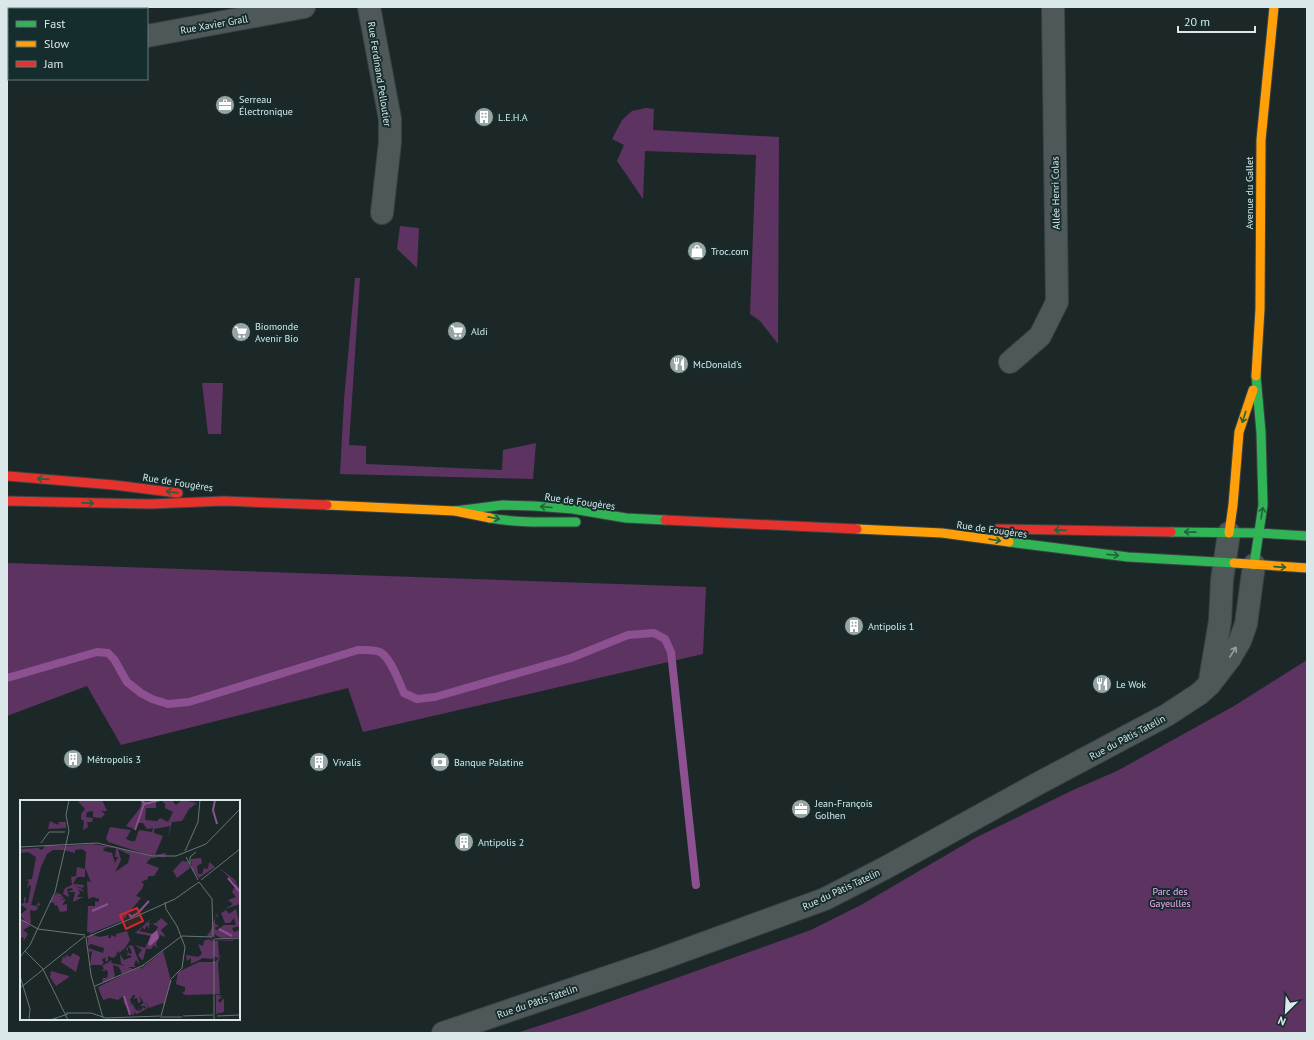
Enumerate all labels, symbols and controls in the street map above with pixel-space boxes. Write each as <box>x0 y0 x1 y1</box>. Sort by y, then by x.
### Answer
legend <box>8 8 148 80</box>
scale bar <box>1178 8 1255 34</box>
street label: Rue Xavier Grall <box>179 12 249 37</box>
text: 20 m <box>1184 14 1210 29</box>
text: Fast <box>44 16 65 31</box>
street label: Rue Ferdinand Pelloutier <box>365 21 394 128</box>
text: Slow <box>44 36 69 51</box>
text: Jam <box>43 56 63 71</box>
place label: Serreau Électronique <box>239 93 293 118</box>
office icon: Serreau Électronique <box>214 94 236 116</box>
building icon: L.E.H.A <box>473 106 495 128</box>
place label: L.E.H.A <box>498 111 528 124</box>
street label: Allée Henri Colas <box>1048 156 1063 230</box>
street label: Avenue du Gallet <box>1243 156 1256 229</box>
shop icon: Troc.com <box>686 240 708 262</box>
place label: Troc.com <box>711 245 749 258</box>
place label: Biomonde Avenir Bio <box>255 320 298 345</box>
supermarket icon: Aldi <box>446 320 468 342</box>
supermarket icon: Biomonde Avenir Bio <box>230 321 252 343</box>
place label: Aldi <box>471 325 488 338</box>
restaurant icon: McDonald's <box>668 353 690 375</box>
place label: McDonald's <box>693 358 742 371</box>
one-way arrow <box>1240 410 1248 422</box>
street label: Rue de Fougères <box>142 471 214 494</box>
one-way arrow <box>37 476 50 483</box>
one-way arrow <box>166 488 179 496</box>
street label: Rue de Fougères <box>544 490 616 513</box>
one-way arrow <box>81 499 94 507</box>
one-way arrow <box>540 503 553 510</box>
one-way arrow <box>1258 507 1266 520</box>
one-way arrow <box>487 514 500 522</box>
street label: Rue de Fougères <box>956 518 1028 541</box>
one-way arrow <box>1054 527 1067 534</box>
one-way arrow <box>1184 528 1197 536</box>
one-way arrow <box>988 536 1001 544</box>
one-way arrow <box>1106 552 1119 559</box>
one-way arrow <box>1273 563 1286 570</box>
building icon: Antipolis 1 <box>843 615 865 637</box>
place label: Antipolis 1 <box>868 620 914 633</box>
one-way arrow <box>1229 647 1237 658</box>
restaurant icon: Le Wok <box>1091 673 1113 695</box>
place label: Le Wok <box>1116 678 1146 691</box>
street label: Rue du Pâtis Tatelin <box>1087 712 1167 763</box>
building icon: Métropolis 3 <box>62 748 84 770</box>
building icon: Vivalis <box>308 751 330 773</box>
bank icon: Banque Palatine <box>429 751 451 773</box>
place label: Métropolis 3 <box>87 753 141 766</box>
place label: Vivalis <box>332 756 361 769</box>
place label: Banque Palatine <box>454 756 523 769</box>
place label: Jean-François Golhen <box>814 797 873 822</box>
office icon: Jean-François Golhen <box>790 798 812 820</box>
inset map <box>20 800 240 1020</box>
building icon: Antipolis 2 <box>453 831 475 853</box>
place label: Antipolis 2 <box>478 836 524 849</box>
street label: Rue du Pâtis Tatelin <box>800 866 882 913</box>
park label: Parc des Gayeulles <box>1149 885 1191 910</box>
street label: Rue du Pâtis Tatelin <box>495 982 579 1021</box>
north arrow <box>1266 992 1306 1032</box>
text: N <box>1276 1013 1288 1029</box>

